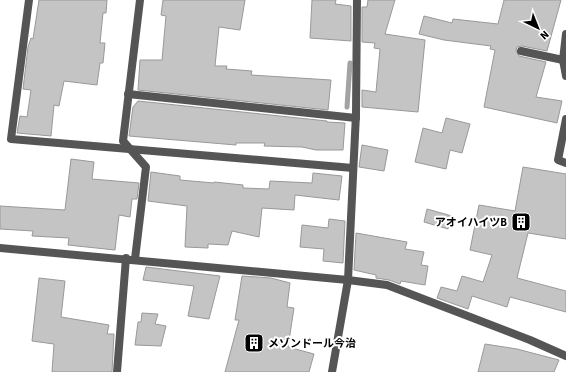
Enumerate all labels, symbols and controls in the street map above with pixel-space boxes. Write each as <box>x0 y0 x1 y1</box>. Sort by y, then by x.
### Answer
north arrow <box>518 8 558 48</box>
text: N <box>537 27 552 43</box>
building icon: アオイハイツB <box>510 211 532 233</box>
place label: アオイハイツB <box>435 215 507 230</box>
building icon: メゾンドール今治 <box>243 332 265 354</box>
place label: メゾンドール今治 <box>268 336 356 351</box>

